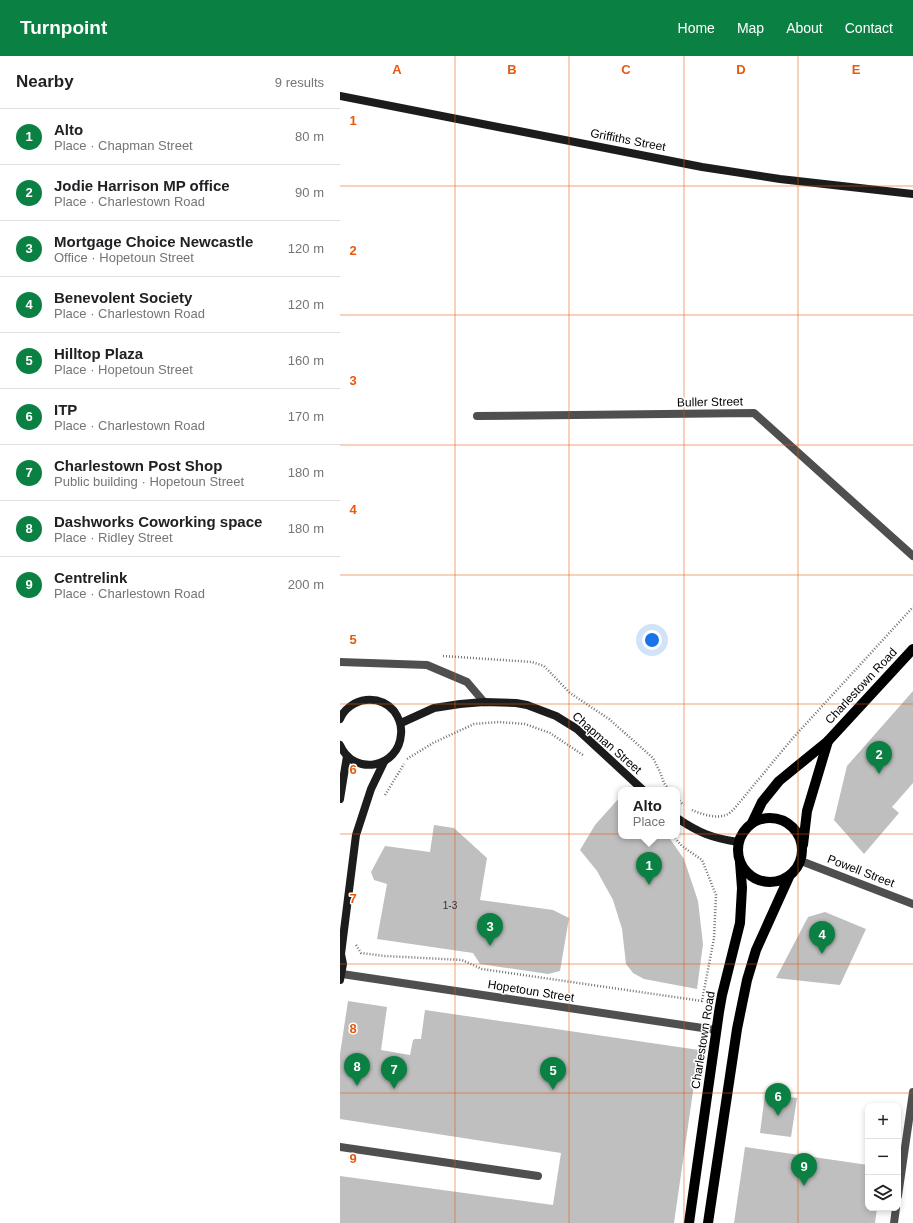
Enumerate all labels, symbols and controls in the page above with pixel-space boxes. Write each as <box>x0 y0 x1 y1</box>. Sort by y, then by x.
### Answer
text: Turnpoint <box>20 17 107 38</box>
text: Home <box>678 20 715 36</box>
text: Map <box>737 20 764 36</box>
text: About <box>786 20 823 36</box>
text: Contact <box>845 20 893 36</box>
text: A <box>392 62 402 77</box>
text: B <box>507 62 517 77</box>
text: C <box>621 62 631 77</box>
text: D <box>736 62 746 77</box>
text: E <box>852 62 861 77</box>
text: Nearby <box>16 72 74 91</box>
text: 9 results <box>275 75 324 90</box>
text: 1 <box>349 113 357 128</box>
text: Alto <box>54 121 83 138</box>
street label: Griffiths Street <box>589 126 668 154</box>
text: 1 <box>25 129 33 144</box>
text: 80 m <box>295 129 324 144</box>
text: Place · Chapman Street <box>54 138 193 153</box>
text: Jodie Harrison MP office <box>54 177 230 194</box>
text: 2 <box>25 185 33 200</box>
text: 90 m <box>295 185 324 200</box>
text: Place · Charlestown Road <box>54 194 205 209</box>
text: Mortgage Choice Newcastle <box>54 233 253 250</box>
text: 3 <box>25 241 33 256</box>
text: 120 m <box>288 241 324 256</box>
text: 2 <box>349 243 357 258</box>
text: Office · Hopetoun Street <box>54 250 194 265</box>
text: Benevolent Society <box>54 289 192 306</box>
text: 4 <box>25 297 33 312</box>
text: 120 m <box>288 297 324 312</box>
text: Place · Charlestown Road <box>54 306 205 321</box>
text: Hilltop Plaza <box>54 345 143 362</box>
text: 5 <box>25 353 33 368</box>
text: 160 m <box>288 353 324 368</box>
text: Place · Hopetoun Street <box>54 362 193 377</box>
text: 3 <box>349 373 357 388</box>
street label: Buller Street <box>677 394 744 410</box>
text: ITP <box>54 401 77 418</box>
text: 6 <box>25 409 33 424</box>
text: 170 m <box>288 409 324 424</box>
text: Place · Charlestown Road <box>54 418 205 433</box>
text: Charlestown Post Shop <box>54 457 222 474</box>
text: 7 <box>25 465 33 480</box>
text: 180 m <box>288 465 324 480</box>
text: Public building · Hopetoun Street <box>54 474 244 489</box>
text: 4 <box>349 502 357 517</box>
text: Dashworks Coworking space <box>54 513 262 530</box>
text: 8 <box>25 521 33 536</box>
text: 180 m <box>288 521 324 536</box>
text: Place · Ridley Street <box>54 530 173 545</box>
text: Centrelink <box>54 569 127 586</box>
text: 9 <box>25 577 33 592</box>
text: 200 m <box>288 577 324 592</box>
text: Place · Charlestown Road <box>54 586 205 601</box>
your location <box>642 630 662 650</box>
text: 5 <box>349 632 357 647</box>
street label: Charlestown Road <box>822 645 900 727</box>
street label: Chapman Street <box>569 709 645 777</box>
pin: 2 <box>866 741 892 774</box>
text: 6 <box>349 762 357 777</box>
popup <box>618 787 680 839</box>
text: Alto <box>633 797 662 814</box>
text: Place <box>633 814 665 829</box>
pin: 1 <box>636 852 662 885</box>
street label: Powell Street <box>825 852 897 890</box>
text: 7 <box>349 891 357 906</box>
house number: 1-3 <box>443 900 458 911</box>
pin: 3 <box>477 913 503 946</box>
pin: 4 <box>809 921 835 954</box>
street label: Hopetoun Street <box>487 977 576 1005</box>
street label: Charlestown Road <box>688 990 718 1090</box>
text: 8 <box>349 1021 357 1036</box>
pin: 8 <box>344 1053 370 1086</box>
pin: 7 <box>381 1056 407 1089</box>
pin: 5 <box>540 1057 566 1090</box>
pin: 6 <box>765 1083 791 1116</box>
map controls <box>865 1103 901 1211</box>
button: + <box>865 1103 901 1139</box>
button: − <box>865 1139 901 1175</box>
text: 9 <box>349 1151 357 1166</box>
pin: 9 <box>791 1153 817 1186</box>
button: layers <box>865 1175 901 1211</box>

